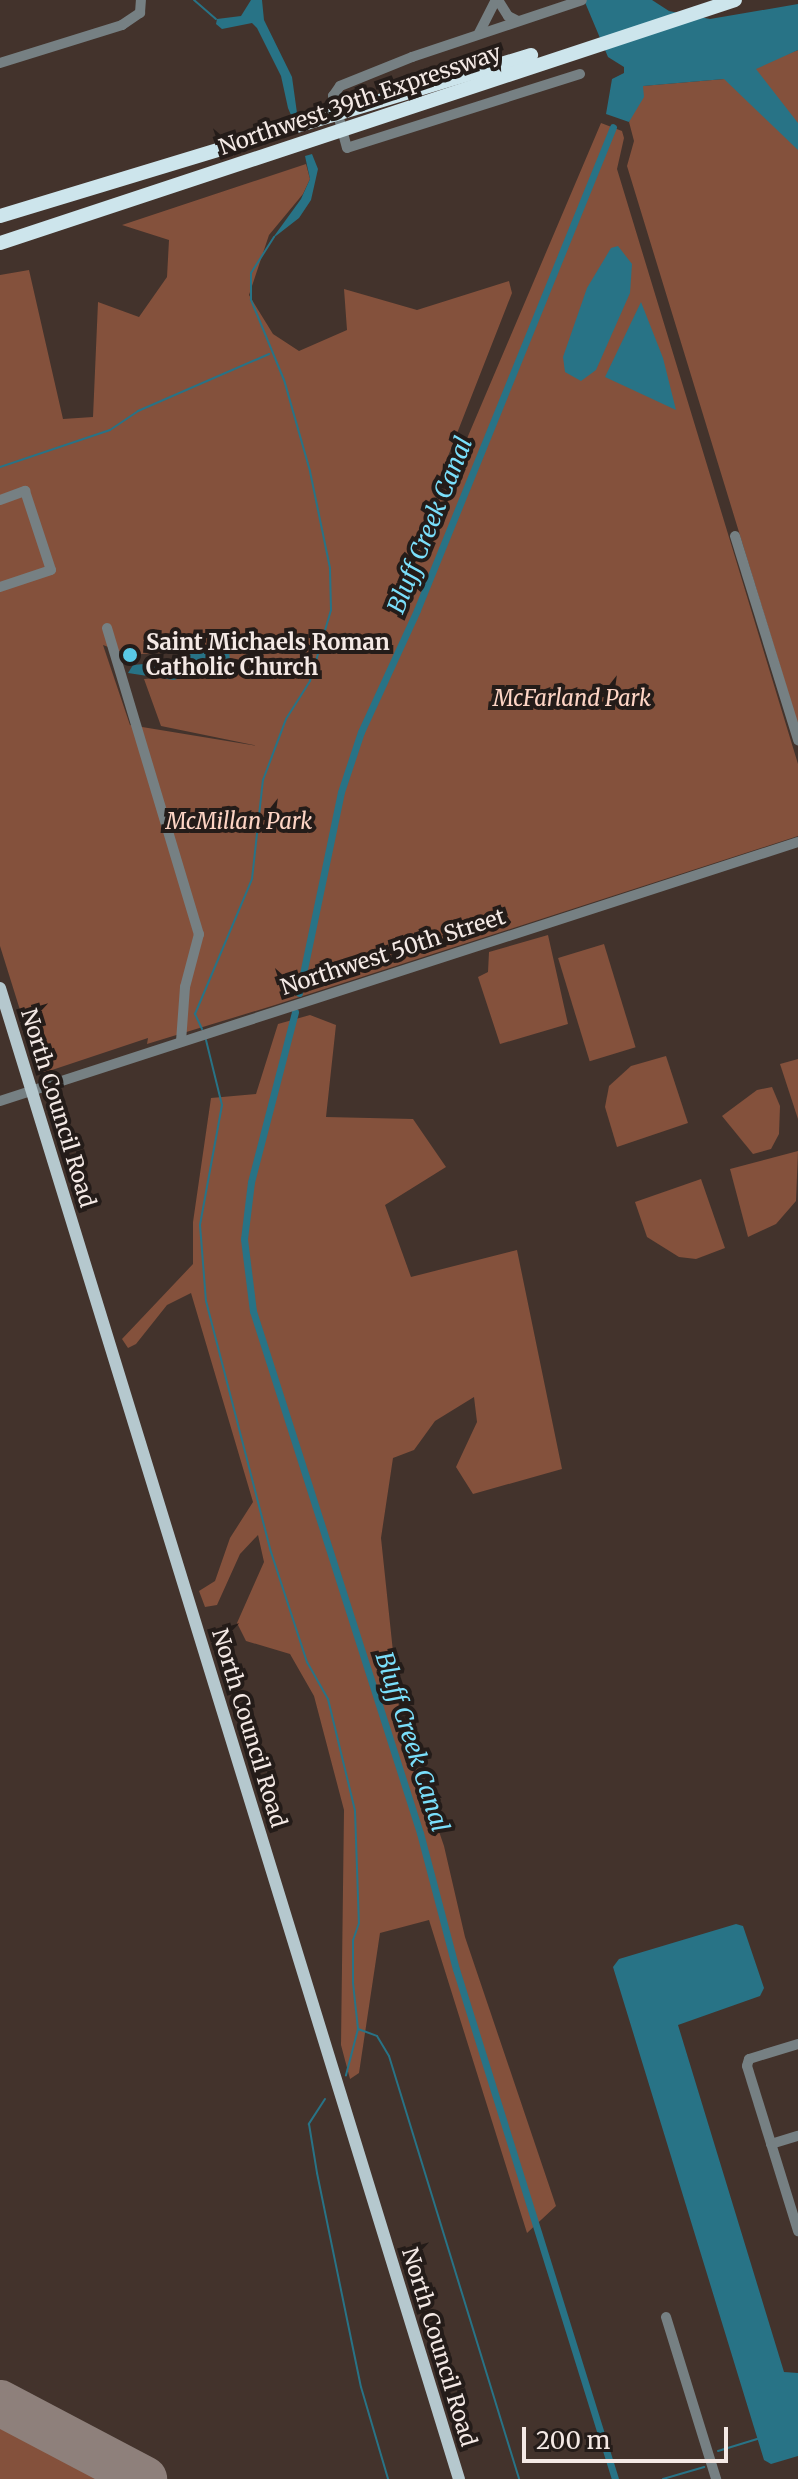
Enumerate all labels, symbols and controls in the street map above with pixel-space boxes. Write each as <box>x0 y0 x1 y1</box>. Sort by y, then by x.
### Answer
street label: Northwest 39th Expressway <box>216 39 504 161</box>
water label: Bluff Creek Canal <box>381 433 479 617</box>
place label: Saint Michaels Roman Catholic Church <box>146 629 390 680</box>
marker: Saint Michaels Roman Catholic Church <box>121 646 139 664</box>
park label: McFarland Park <box>493 686 651 712</box>
park label: McMillan Park <box>166 809 312 835</box>
street label: Northwest 50th Street <box>277 903 509 1001</box>
street label: North Council Road <box>15 1005 101 1211</box>
street label: North Council Road <box>206 1625 292 1831</box>
water label: Bluff Creek Canal <box>369 1648 455 1836</box>
street label: North Council Road <box>396 2244 482 2450</box>
scale bar <box>526 2411 732 2461</box>
text: 200 m <box>536 2425 610 2456</box>

